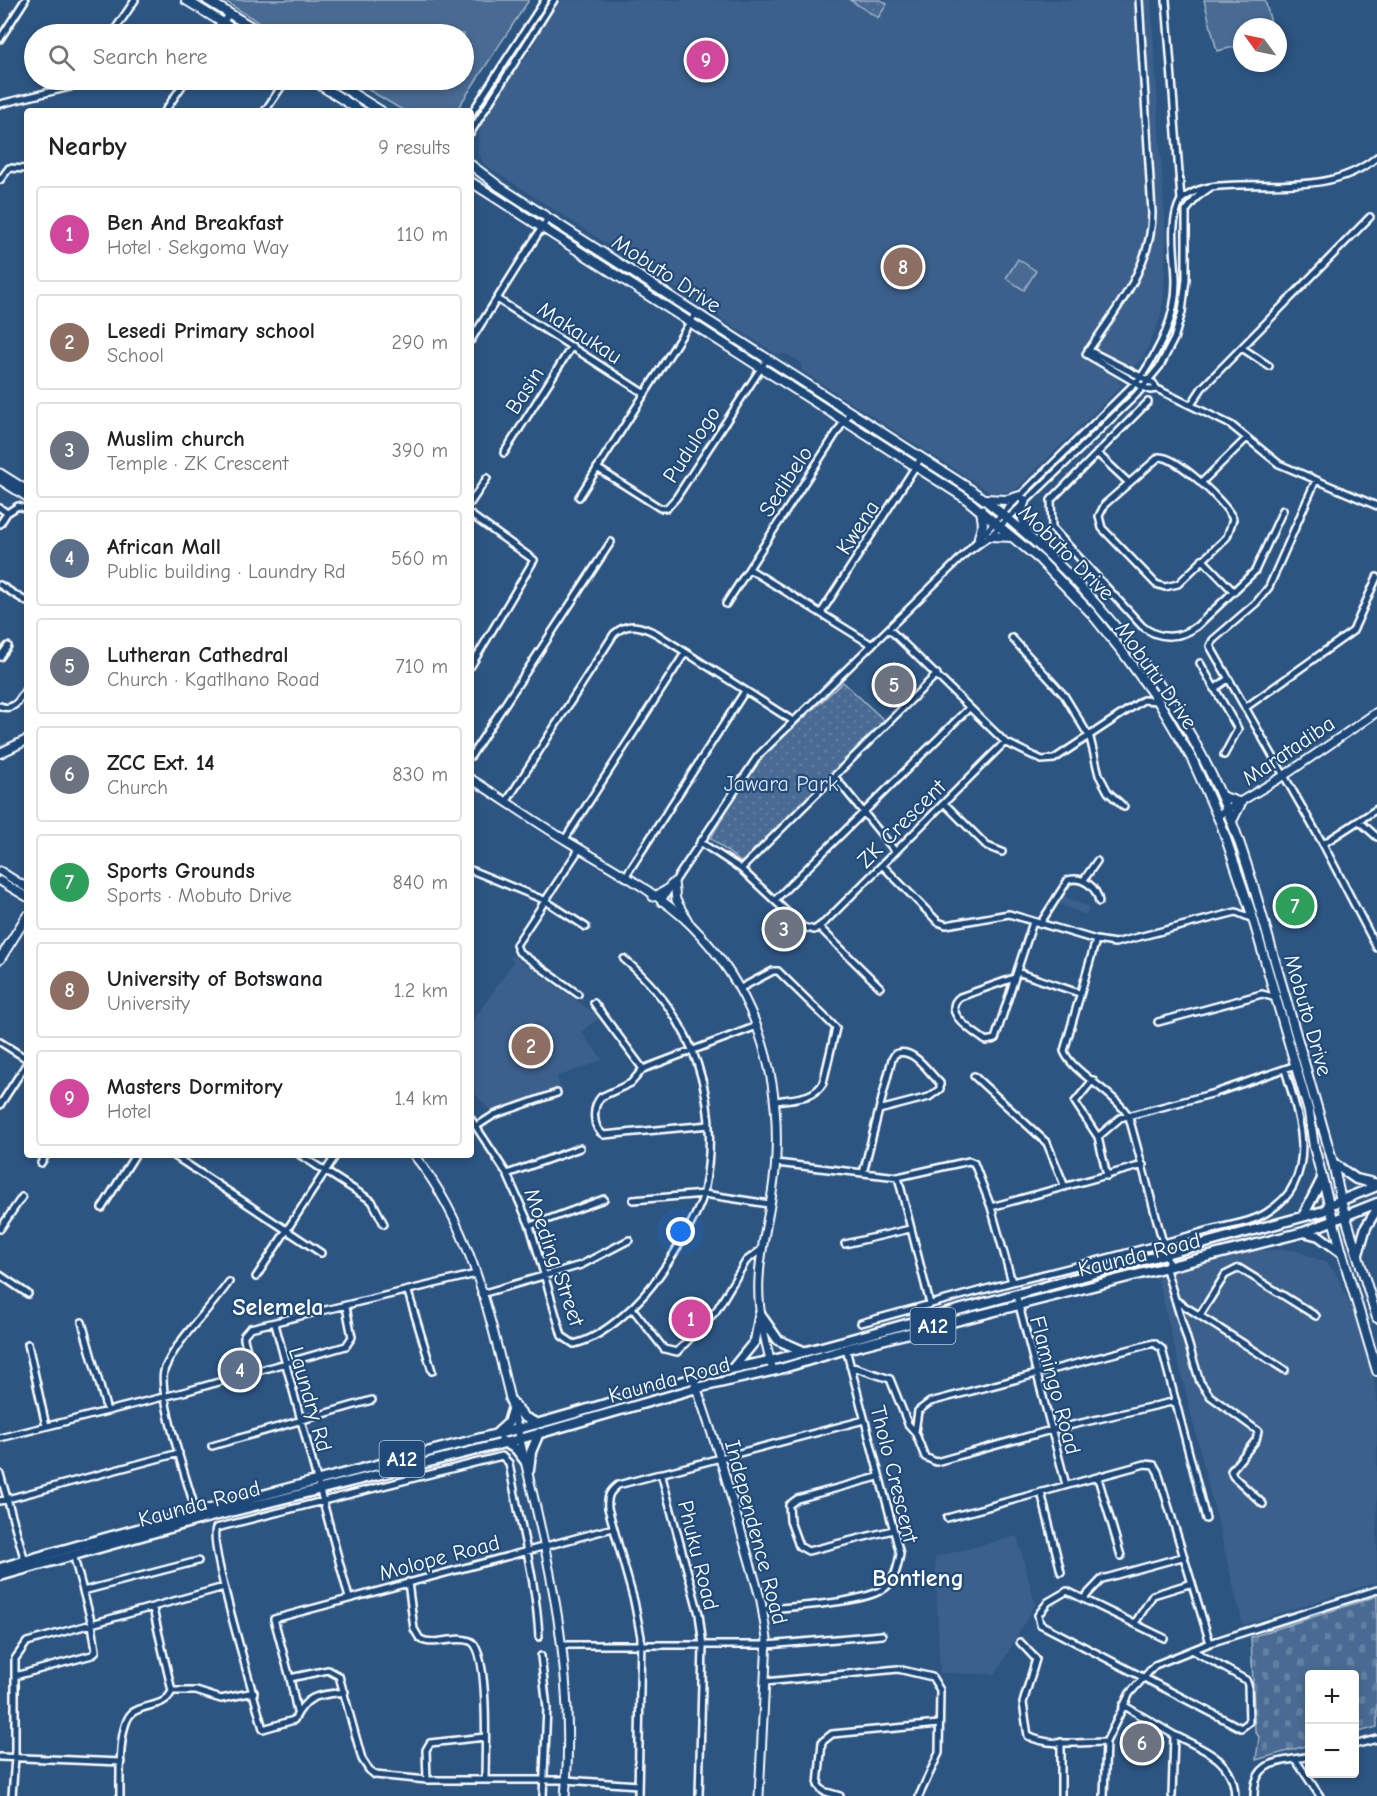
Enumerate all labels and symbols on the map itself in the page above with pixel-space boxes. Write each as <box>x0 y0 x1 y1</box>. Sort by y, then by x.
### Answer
north arrow <box>1233 18 1287 72</box>
pin: 9 <box>686 38 726 82</box>
street label: Mobuto Drive <box>607 229 726 319</box>
pin: 8 <box>884 244 922 290</box>
street label: Makaukau <box>532 296 627 370</box>
street label: Basin <box>500 362 550 419</box>
street label: Pudulogo <box>657 401 726 488</box>
street label: Sedibelo <box>753 441 818 522</box>
street label: Kwena <box>831 495 885 560</box>
street label: Mobuto Drive <box>1013 499 1120 606</box>
street label: Mobutu Drive <box>1110 617 1203 734</box>
pin: 5 <box>874 662 914 708</box>
street label: Maratadiba <box>1237 710 1340 791</box>
park label: Jawara Park <box>724 771 839 797</box>
street label: ZK Crescent <box>852 774 952 873</box>
pin: 7 <box>1276 884 1314 928</box>
pin: 3 <box>764 906 804 952</box>
street label: Mobuto Drive <box>1278 952 1338 1079</box>
pin: 2 <box>512 1024 550 1068</box>
street label: Moeding Street <box>518 1185 590 1330</box>
your location <box>666 1217 695 1246</box>
street label: Kaunda Road <box>1075 1227 1203 1283</box>
district label: Selemela <box>232 1293 324 1321</box>
pin: 1 <box>672 1296 710 1342</box>
road number: A12 <box>910 1308 956 1344</box>
street label: Flamingo Road <box>1024 1313 1086 1457</box>
street label: Laundry Rd <box>283 1344 337 1455</box>
pin: 4 <box>220 1348 260 1392</box>
street label: Kaunda Road <box>606 1351 733 1409</box>
street label: Tholo Crescent <box>864 1403 924 1546</box>
street label: Independence Road <box>719 1437 793 1627</box>
road number: A12 <box>380 1441 424 1477</box>
street label: Kaunda Road <box>136 1475 263 1533</box>
street label: Phuku Road <box>672 1498 724 1613</box>
street label: Molope Road <box>376 1529 503 1587</box>
district label: Bontleng <box>872 1564 964 1592</box>
pin: 6 <box>1122 1720 1162 1766</box>

